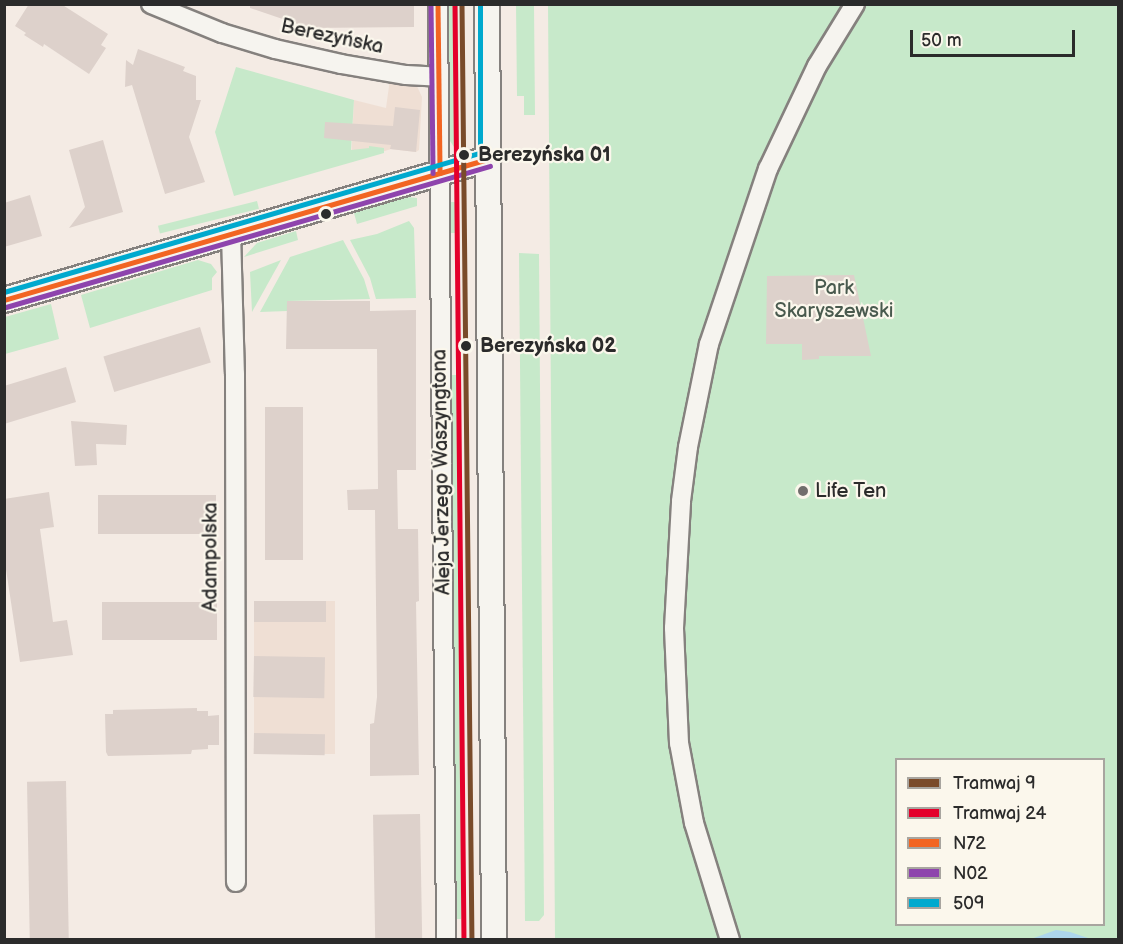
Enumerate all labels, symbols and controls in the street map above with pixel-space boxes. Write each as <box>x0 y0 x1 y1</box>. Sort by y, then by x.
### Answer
street label: Berezyńska <box>278 14 386 60</box>
scale bar <box>913 18 1078 56</box>
text: 50 m <box>921 30 962 51</box>
place label: Berezyńska 01 <box>478 143 611 167</box>
marker: Berezyńska 01 <box>455 146 473 164</box>
unlabelled marker <box>320 208 332 220</box>
park label: Park Skaryszewski <box>775 276 893 323</box>
place label: Berezyńska 02 <box>480 334 616 358</box>
marker: Berezyńska 02 <box>457 337 475 355</box>
street label: Aleja Jerzego Waszyngtona <box>428 348 456 596</box>
place label: Life Ten <box>815 479 887 503</box>
marker: Life Ten <box>796 484 810 498</box>
street label: Adampolska <box>199 502 223 612</box>
legend <box>895 758 1105 926</box>
text: Tramwaj 9 <box>953 773 1036 794</box>
text: Tramwaj 24 <box>953 803 1047 824</box>
text: N72 <box>953 833 986 854</box>
text: N02 <box>953 863 988 884</box>
text: 509 <box>953 893 984 914</box>

